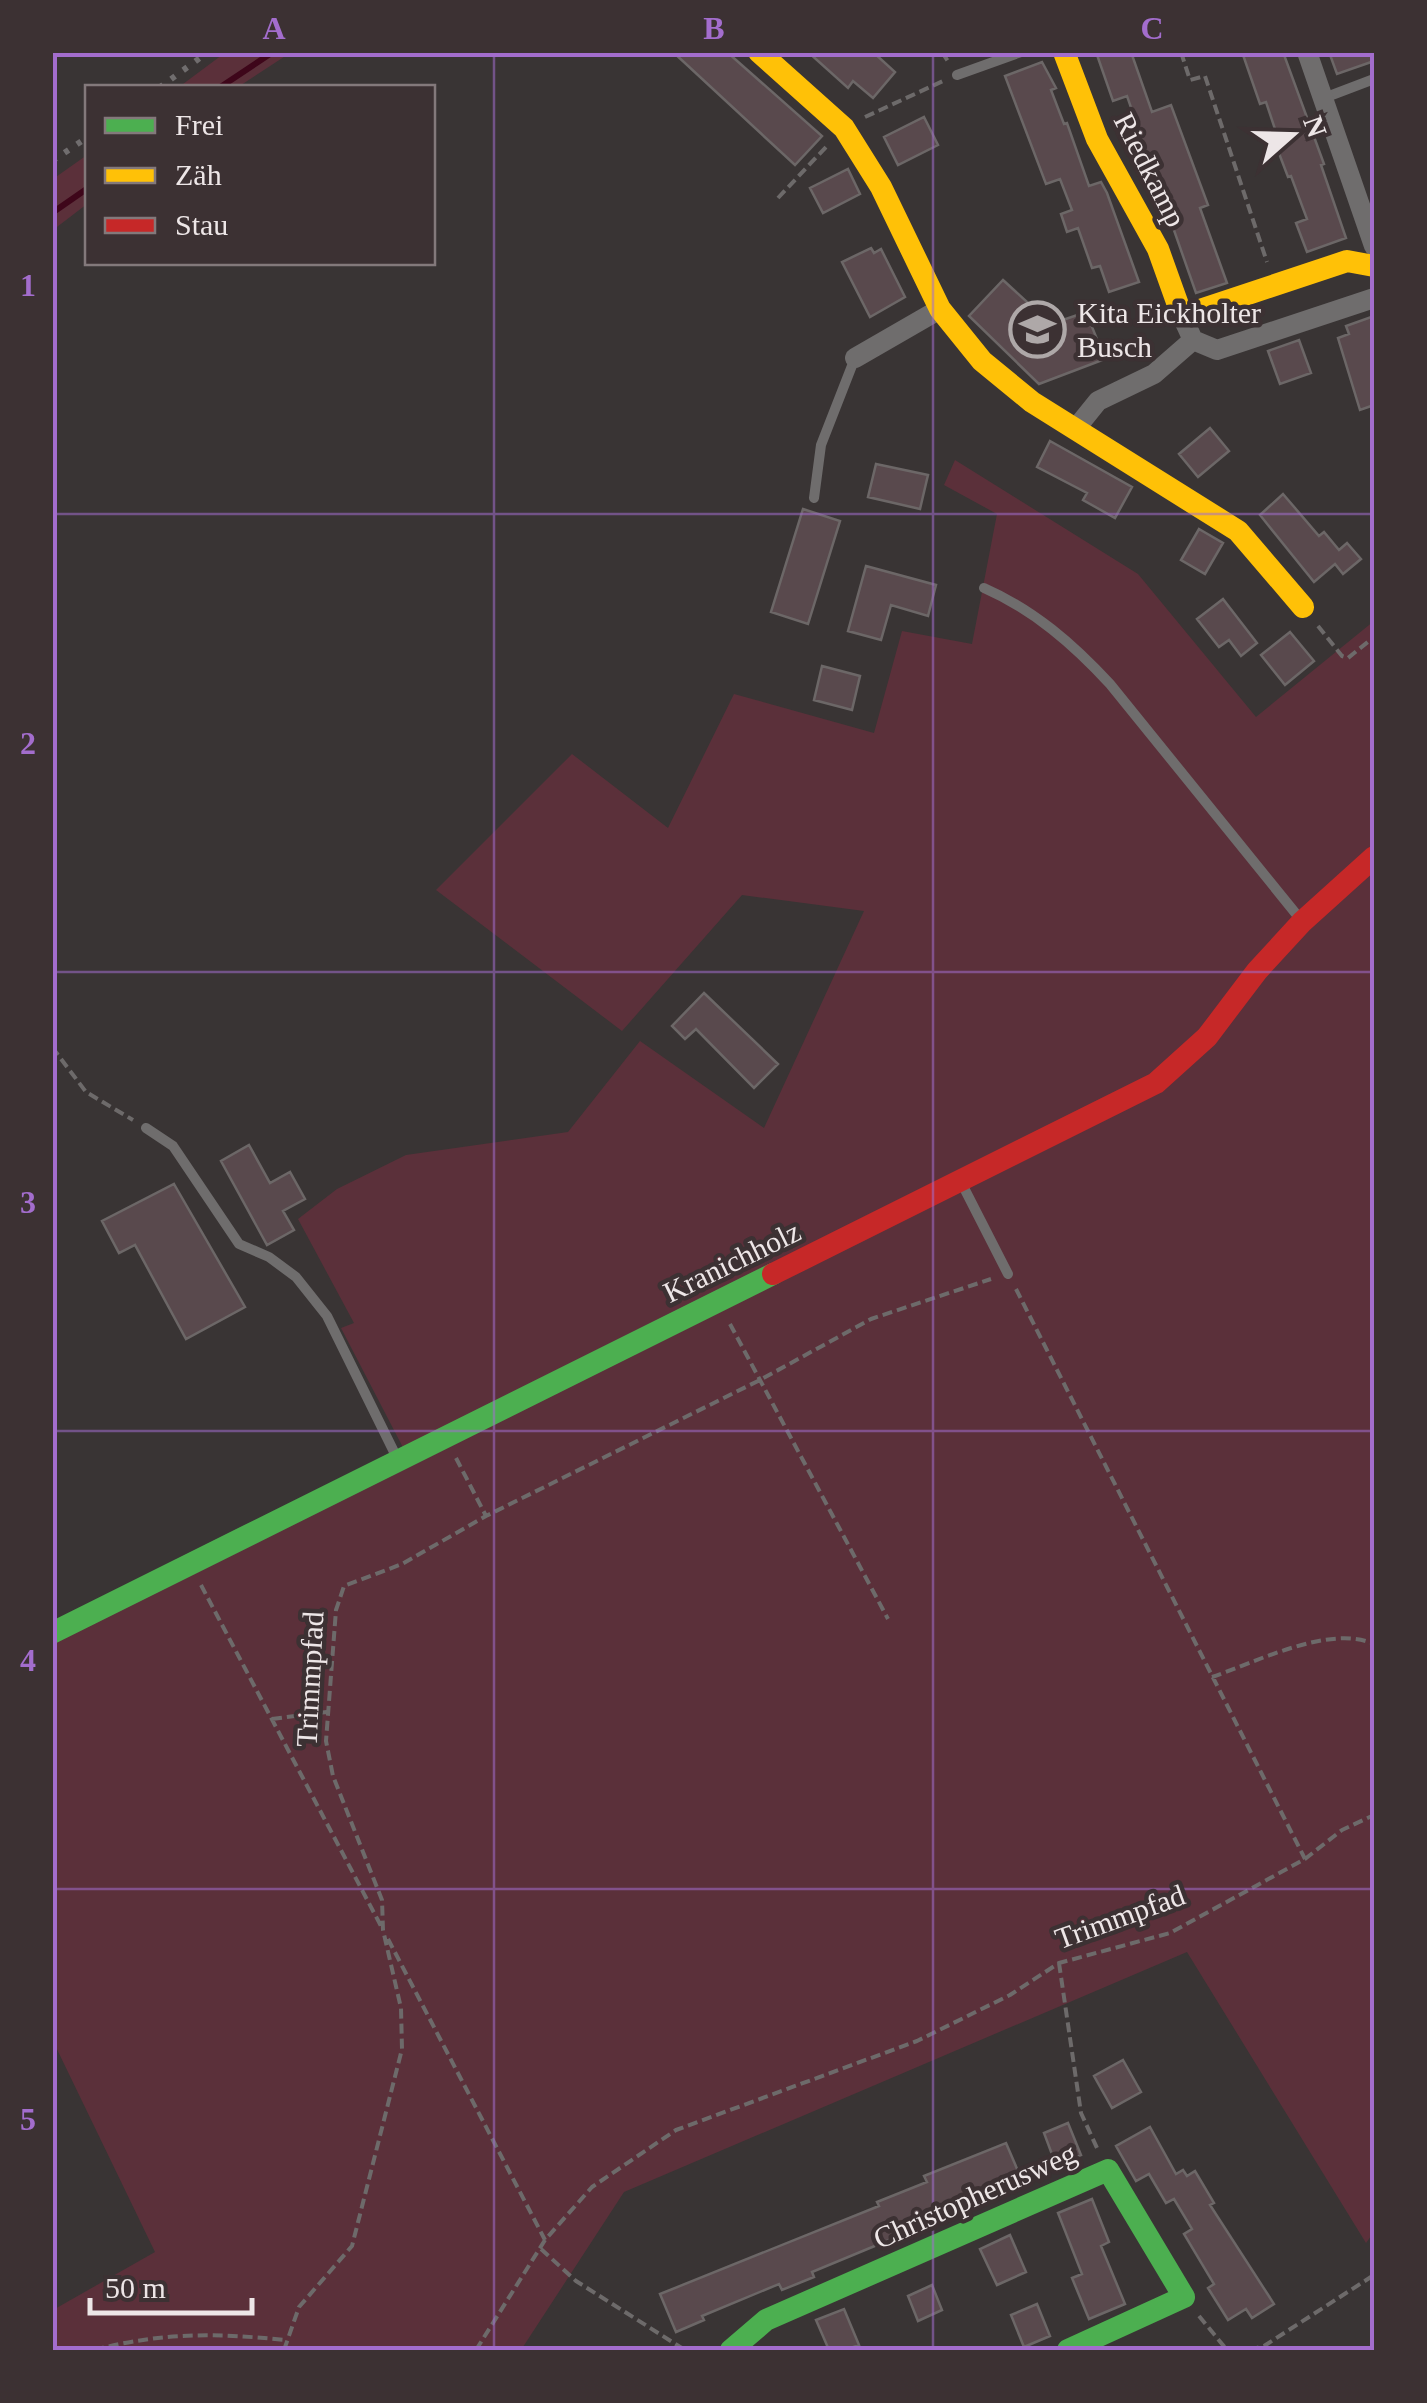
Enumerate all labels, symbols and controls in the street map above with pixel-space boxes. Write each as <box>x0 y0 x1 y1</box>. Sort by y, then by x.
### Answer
text: A <box>262 10 286 46</box>
text: B <box>703 10 725 46</box>
text: C <box>1140 10 1164 46</box>
legend <box>85 85 435 265</box>
north arrow <box>1242 85 1342 185</box>
street label: Riedkamp <box>1108 107 1193 232</box>
text: Frei <box>175 108 223 141</box>
text: N <box>1297 112 1333 141</box>
text: Zäh <box>175 158 222 191</box>
text: Stau <box>175 208 228 241</box>
text: 1 <box>20 267 36 303</box>
place label: Kita Eickholter Busch <box>1077 296 1261 363</box>
school or university icon: Kita Eickholter Busch <box>1008 300 1068 360</box>
text: 2 <box>20 725 36 761</box>
text: 3 <box>20 1184 36 1220</box>
street label: Kranichholz <box>658 1214 806 1309</box>
street label: Trimmpfad <box>289 1610 330 1748</box>
text: 4 <box>20 1642 36 1678</box>
street label: Trimmpfad <box>1050 1878 1189 1955</box>
text: 5 <box>20 2101 36 2137</box>
street label: Christopherusweg <box>868 2136 1081 2255</box>
scale bar <box>90 2253 252 2315</box>
text: 50 m <box>105 2271 166 2304</box>

